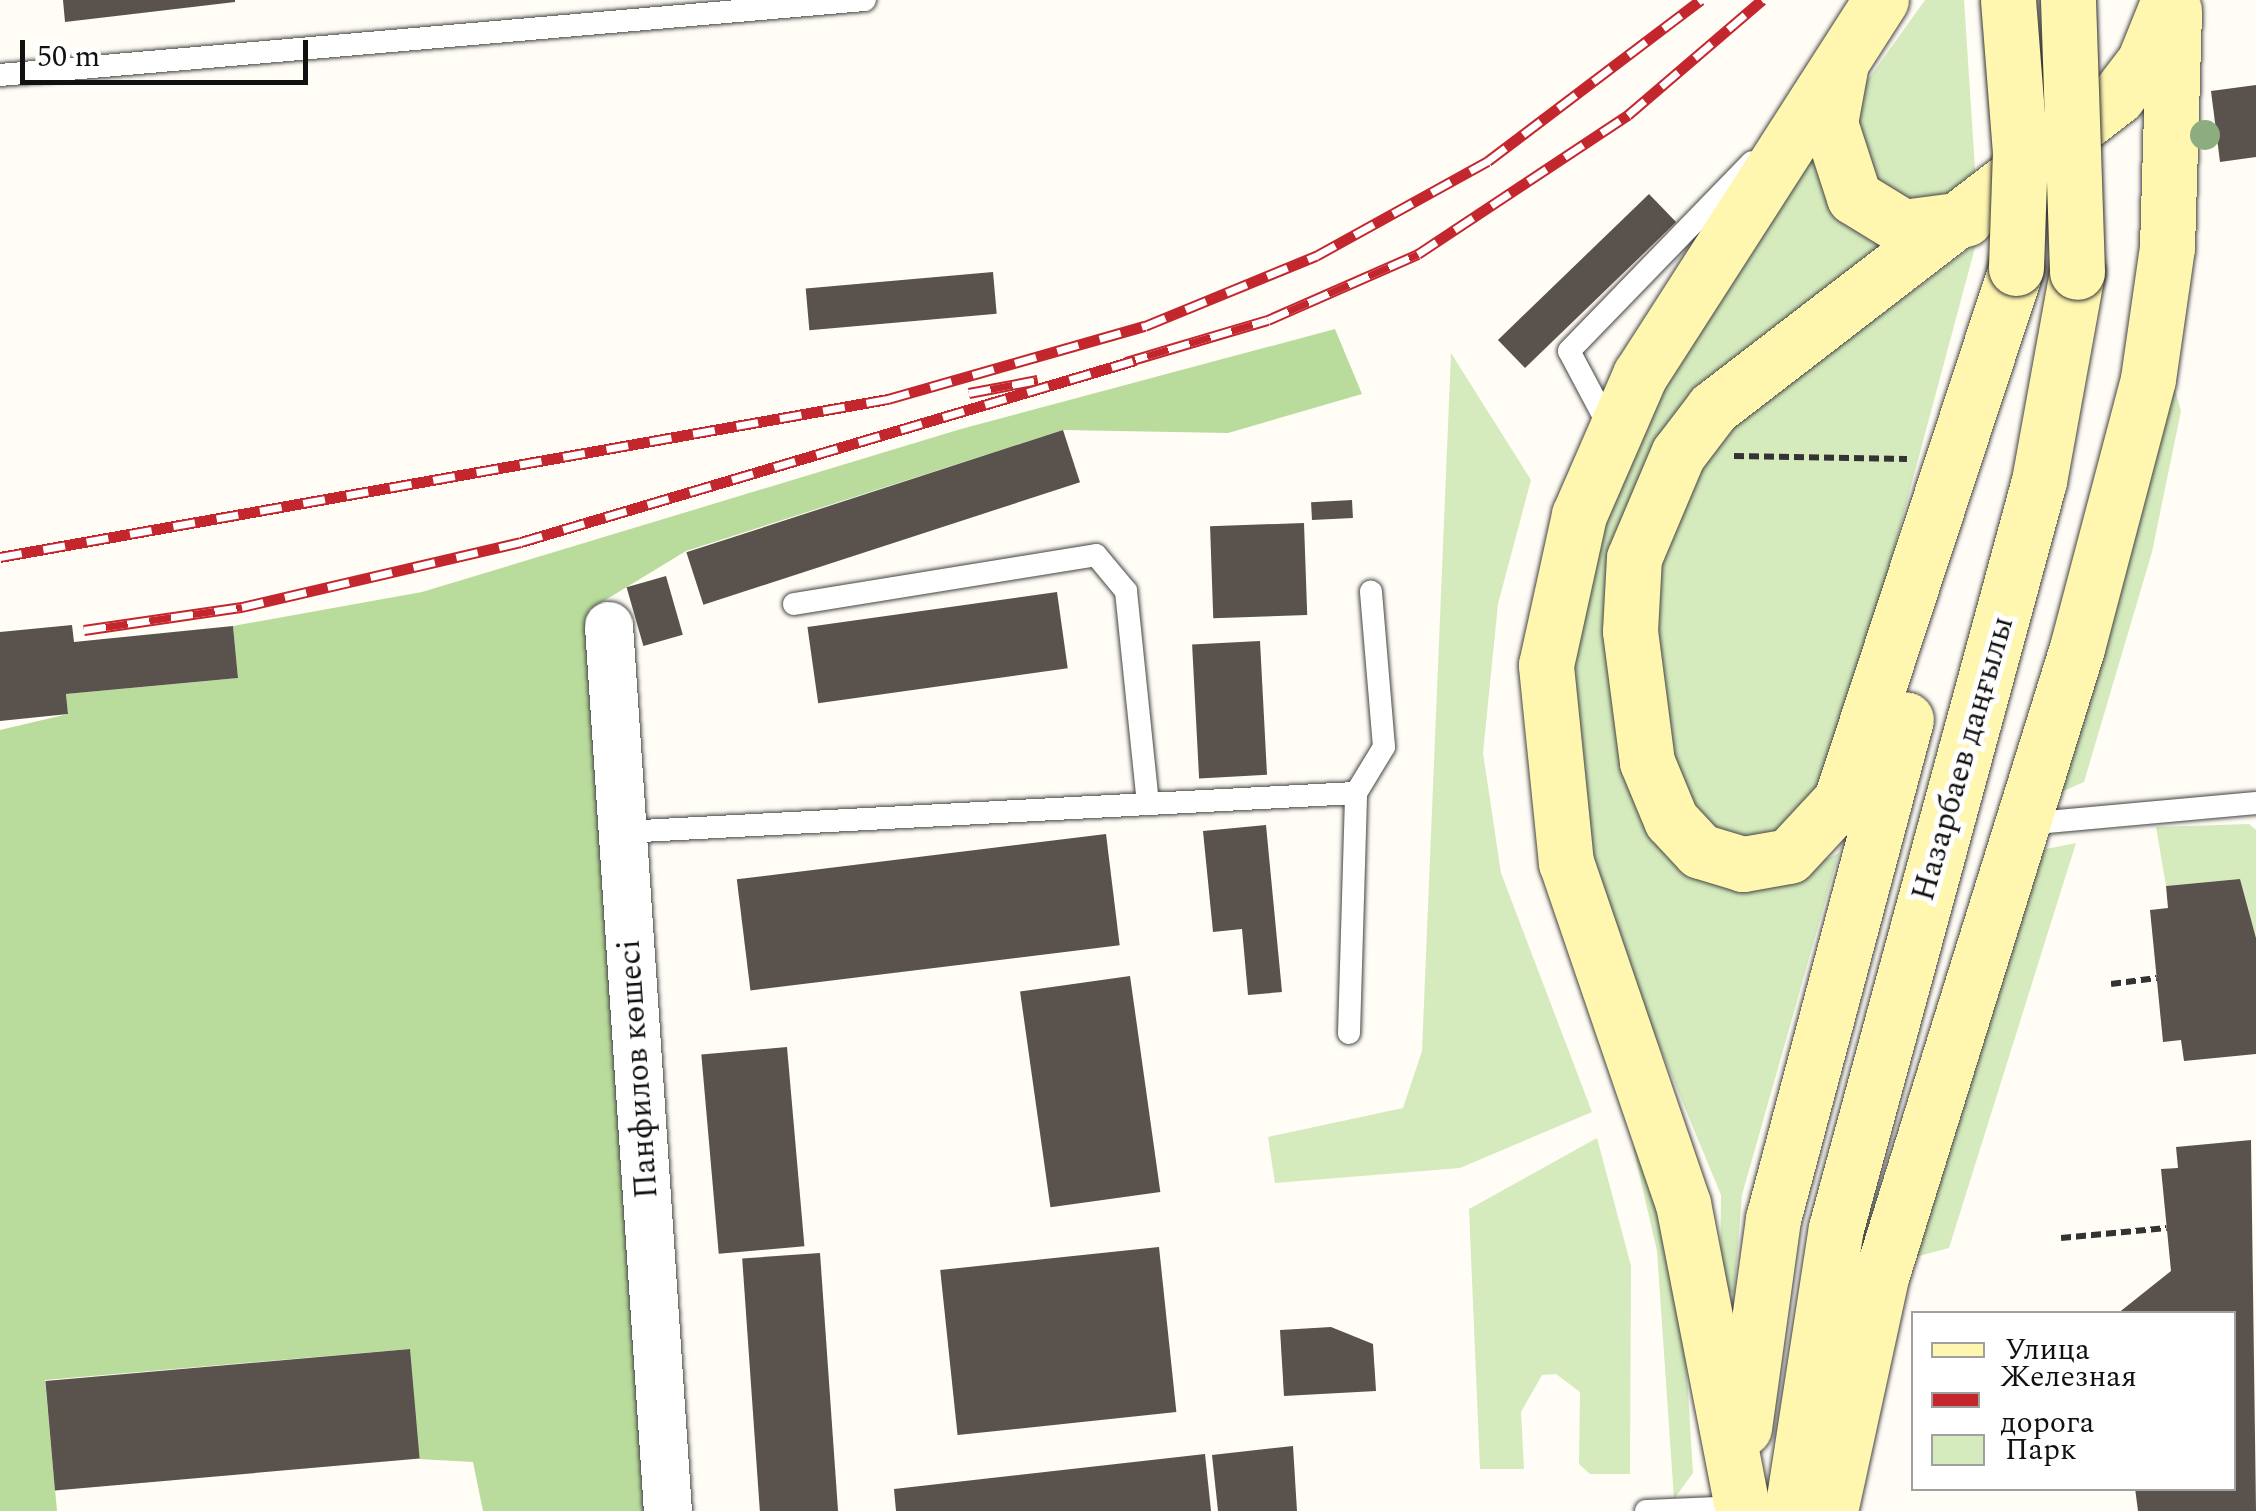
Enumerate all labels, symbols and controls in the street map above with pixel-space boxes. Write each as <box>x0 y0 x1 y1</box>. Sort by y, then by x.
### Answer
scale bar <box>25 20 312 82</box>
text: 50 m <box>37 34 100 80</box>
street label: Назарбаев даңғылы <box>1905 612 2023 906</box>
street label: Панфилов көшесі <box>611 938 667 1200</box>
legend <box>1911 1311 2236 1491</box>
text: Улица <box>2005 1327 2090 1373</box>
text: Железная дорога <box>2000 1354 2137 1446</box>
text: Парк <box>2005 1427 2077 1473</box>

